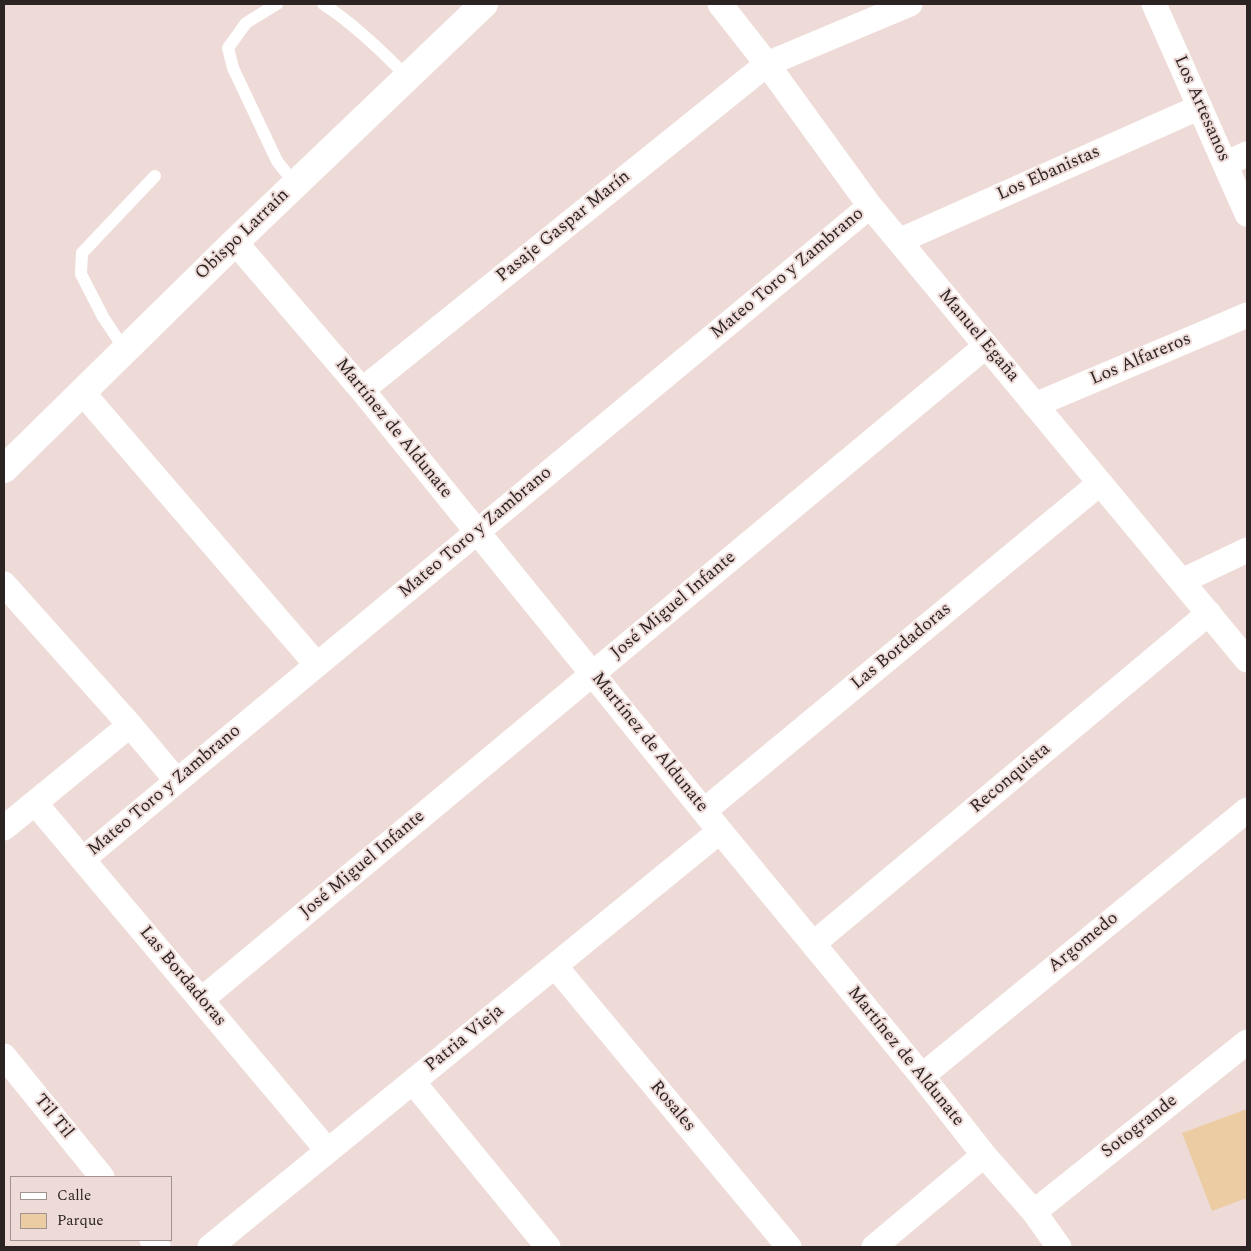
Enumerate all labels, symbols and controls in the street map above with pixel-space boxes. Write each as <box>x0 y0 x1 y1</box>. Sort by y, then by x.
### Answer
street label: Los Artesanos <box>1168 53 1234 165</box>
street label: Los Ebanistas <box>994 142 1104 206</box>
street label: Pasaje Gaspar Marín <box>493 166 635 288</box>
street label: Obispo Larraín <box>192 185 294 285</box>
street label: Mateo Toro y Zambrano <box>707 204 869 344</box>
street label: Manuel Egaña <box>933 285 1023 387</box>
street label: Los Alfareros <box>1087 329 1195 391</box>
street label: Martínez de Aldunate <box>330 355 456 503</box>
street label: Mateo Toro y Zambrano <box>395 463 557 603</box>
street label: José Miguel Infante <box>607 547 741 665</box>
street label: Las Bordadoras <box>848 599 956 695</box>
street label: Martínez de Aldunate <box>586 669 712 817</box>
street label: Mateo Toro y Zambrano <box>84 721 246 861</box>
street label: Reconquista <box>967 739 1055 819</box>
street label: José Miguel Infante <box>296 806 430 924</box>
street label: Argomedo <box>1045 908 1123 978</box>
street label: Las Bordadoras <box>134 923 230 1031</box>
street label: Martínez de Aldunate <box>842 983 968 1131</box>
street label: Patria Vieja <box>421 1001 509 1077</box>
street label: Rosales <box>644 1077 700 1137</box>
street label: Til Til <box>29 1091 77 1143</box>
street label: Sotogrande <box>1098 1091 1182 1163</box>
legend <box>10 1176 172 1241</box>
text: Calle <box>57 1184 91 1207</box>
text: Parque <box>57 1209 104 1232</box>

